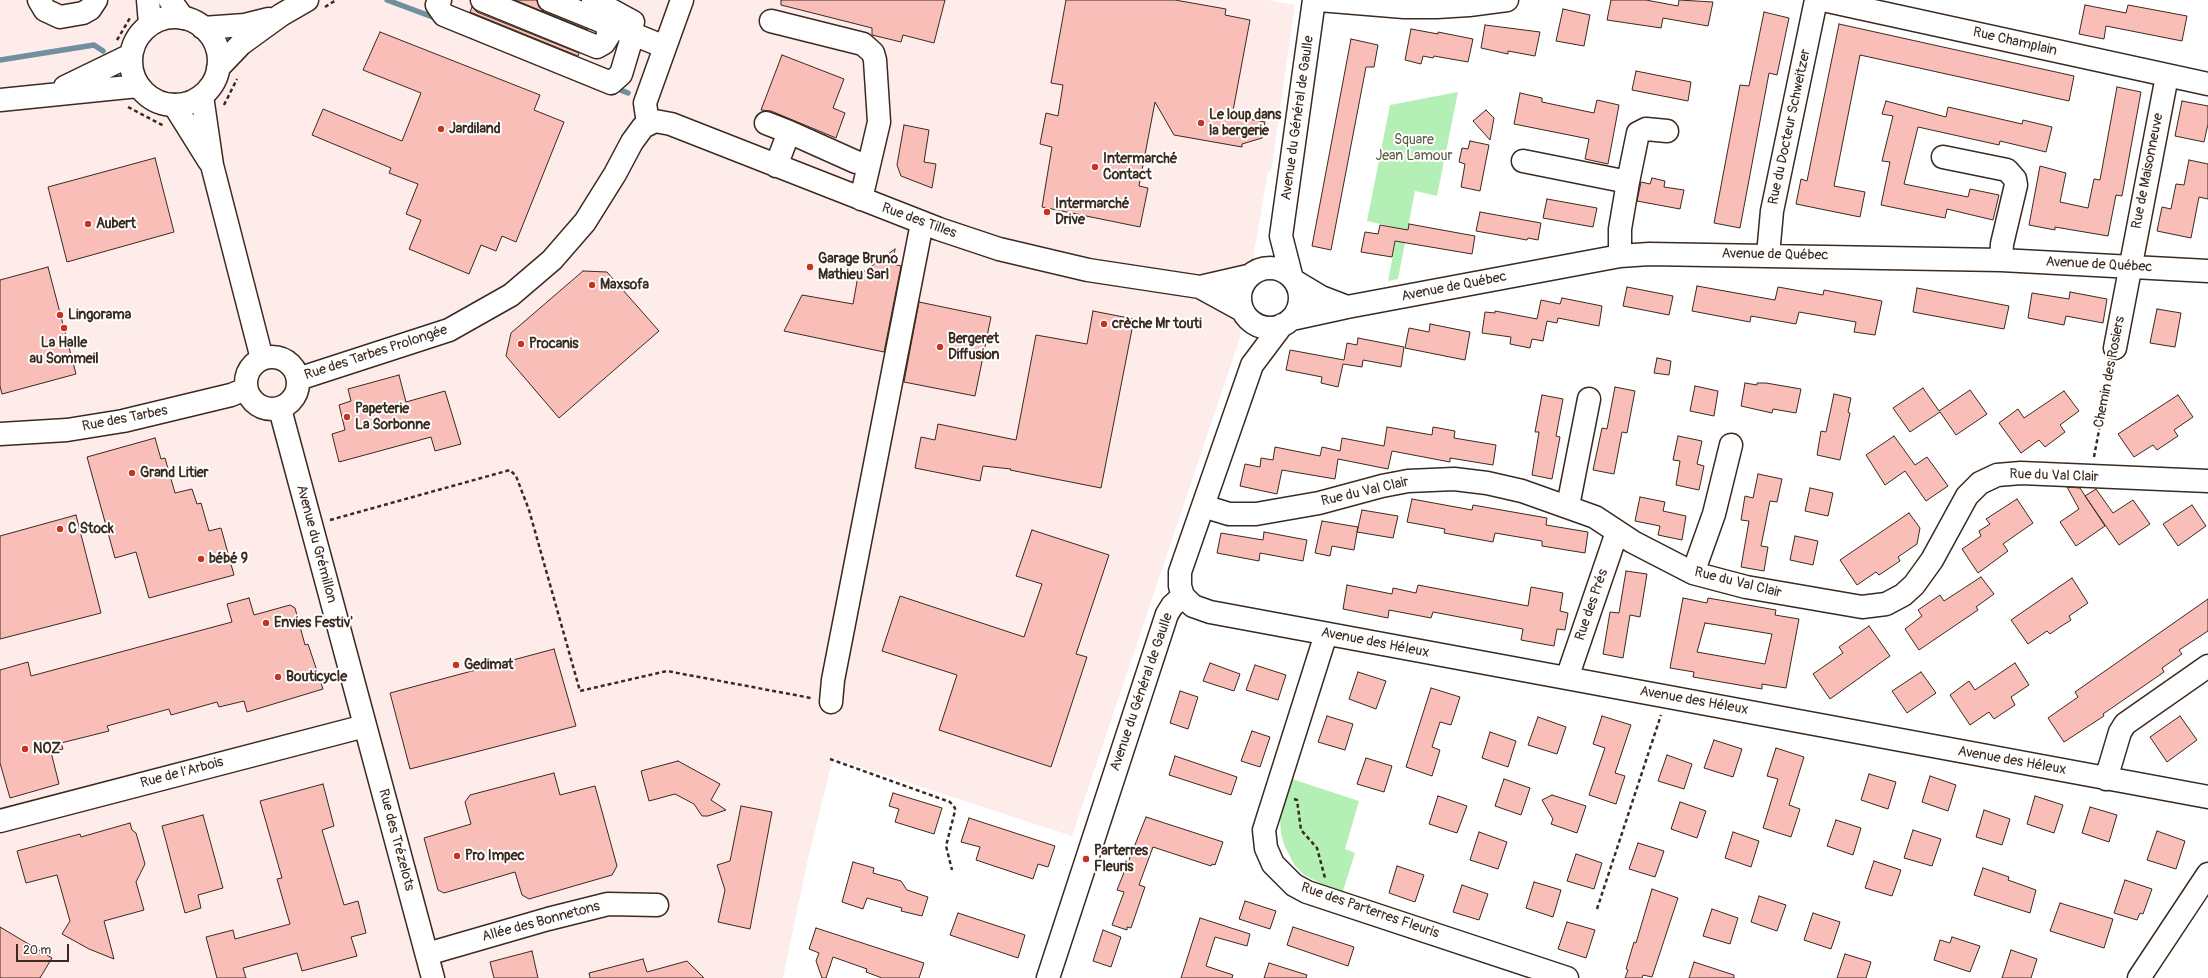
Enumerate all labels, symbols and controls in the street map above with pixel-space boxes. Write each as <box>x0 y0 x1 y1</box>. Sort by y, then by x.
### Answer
street label: Rue Champlain <box>1971 24 2059 60</box>
street label: Avenue du Général de Gaulle <box>1278 35 1318 201</box>
street label: Rue du Docteur Schweitzer <box>1765 48 1815 206</box>
place label: Le loup dans la bergerie <box>1209 107 1281 140</box>
street label: Rue de Maisonneuve <box>2129 112 2167 230</box>
marker: Le loup dans la bergerie <box>1196 118 1206 128</box>
place label: Jardiland <box>449 121 500 137</box>
marker: Jardiland <box>436 124 446 134</box>
park label: Square Jean Lamour <box>1375 132 1453 164</box>
place label: Intermarché Contact <box>1103 151 1177 184</box>
marker: Intermarché Contact <box>1090 162 1100 172</box>
place label: Intermarché Drive <box>1055 196 1129 228</box>
street label: Rue des Tilles <box>879 200 959 242</box>
marker: Intermarché Drive <box>1042 207 1052 217</box>
place label: Aubert <box>96 216 136 232</box>
marker: Aubert <box>83 219 93 229</box>
street label: Avenue de Québec <box>1721 246 1829 264</box>
place label: Garage Bruno Mathieu Sarl <box>818 251 898 284</box>
street label: Avenue de Québec <box>2045 254 2153 276</box>
marker: Garage Bruno Mathieu Sarl <box>805 262 815 272</box>
street label: Avenue de Québec <box>1400 269 1508 305</box>
place label: Maxsofa <box>600 277 649 293</box>
marker: Maxsofa <box>587 280 597 290</box>
place label: Lingorama <box>68 307 131 323</box>
marker: Lingorama <box>55 310 65 320</box>
street label: Chemin des Rosiers <box>2091 315 2129 429</box>
place label: crèche Mr touti <box>1112 316 1202 332</box>
marker: crèche Mr touti <box>1099 319 1109 329</box>
street label: Rue des Tarbes Prolongée <box>302 322 450 384</box>
marker: La Halle au Sommeil <box>59 323 69 333</box>
place label: Bergeret Diffusion <box>948 331 1000 364</box>
place label: La Halle au Sommeil <box>29 335 99 368</box>
place label: Procanis <box>529 336 579 352</box>
marker: Procanis <box>516 339 526 349</box>
marker: Bergeret Diffusion <box>935 342 945 352</box>
place label: Papeterie La Sorbonne <box>355 401 430 434</box>
street label: Rue des Tarbes <box>81 402 169 436</box>
marker: Papeterie La Sorbonne <box>342 412 352 422</box>
place label: Grand Litier <box>140 465 209 481</box>
street label: Rue du Val Clair <box>2009 466 2099 486</box>
marker: Grand Litier <box>127 468 137 478</box>
street label: Rue du Val Clair <box>1320 474 1410 510</box>
street label: Avenue du Grémillon <box>292 483 340 605</box>
place label: C Stock <box>68 521 114 537</box>
marker: C Stock <box>55 524 65 534</box>
place label: bébé 9 <box>209 551 248 567</box>
marker: bébé 9 <box>196 554 206 564</box>
street label: Rue du Val Clair <box>1693 564 1783 602</box>
street label: Rue des Prés <box>1572 567 1612 643</box>
street label: Avenue du Général de Gaulle <box>1107 611 1177 773</box>
place label: Envies Festiv' <box>274 615 353 631</box>
marker: Envies Festiv' <box>261 618 271 628</box>
street label: Avenue des Héleux <box>1319 624 1431 662</box>
place label: Gedimat <box>464 657 513 673</box>
marker: Gedimat <box>451 660 461 670</box>
place label: Bouticycle <box>286 669 347 685</box>
marker: Bouticycle <box>273 672 283 682</box>
street label: Avenue des Héleux <box>1638 683 1750 719</box>
place label: NOZ <box>33 741 61 757</box>
street label: Avenue des Héleux <box>1956 743 2068 779</box>
marker: NOZ <box>20 744 30 754</box>
street label: Rue de l'Arbois <box>139 754 225 792</box>
street label: Rue des Trézelots <box>374 787 418 893</box>
place label: Parterres Fleuris <box>1094 843 1148 876</box>
place label: Pro Impec <box>465 848 525 864</box>
marker: Pro Impec <box>452 851 462 861</box>
marker: Parterres Fleuris <box>1081 854 1091 864</box>
street label: Rue des Parterres Fleuris <box>1299 879 1441 943</box>
street label: Allée des Bonnetons <box>480 898 602 946</box>
scale bar <box>18 936 71 962</box>
text: 20 m <box>23 943 51 958</box>

